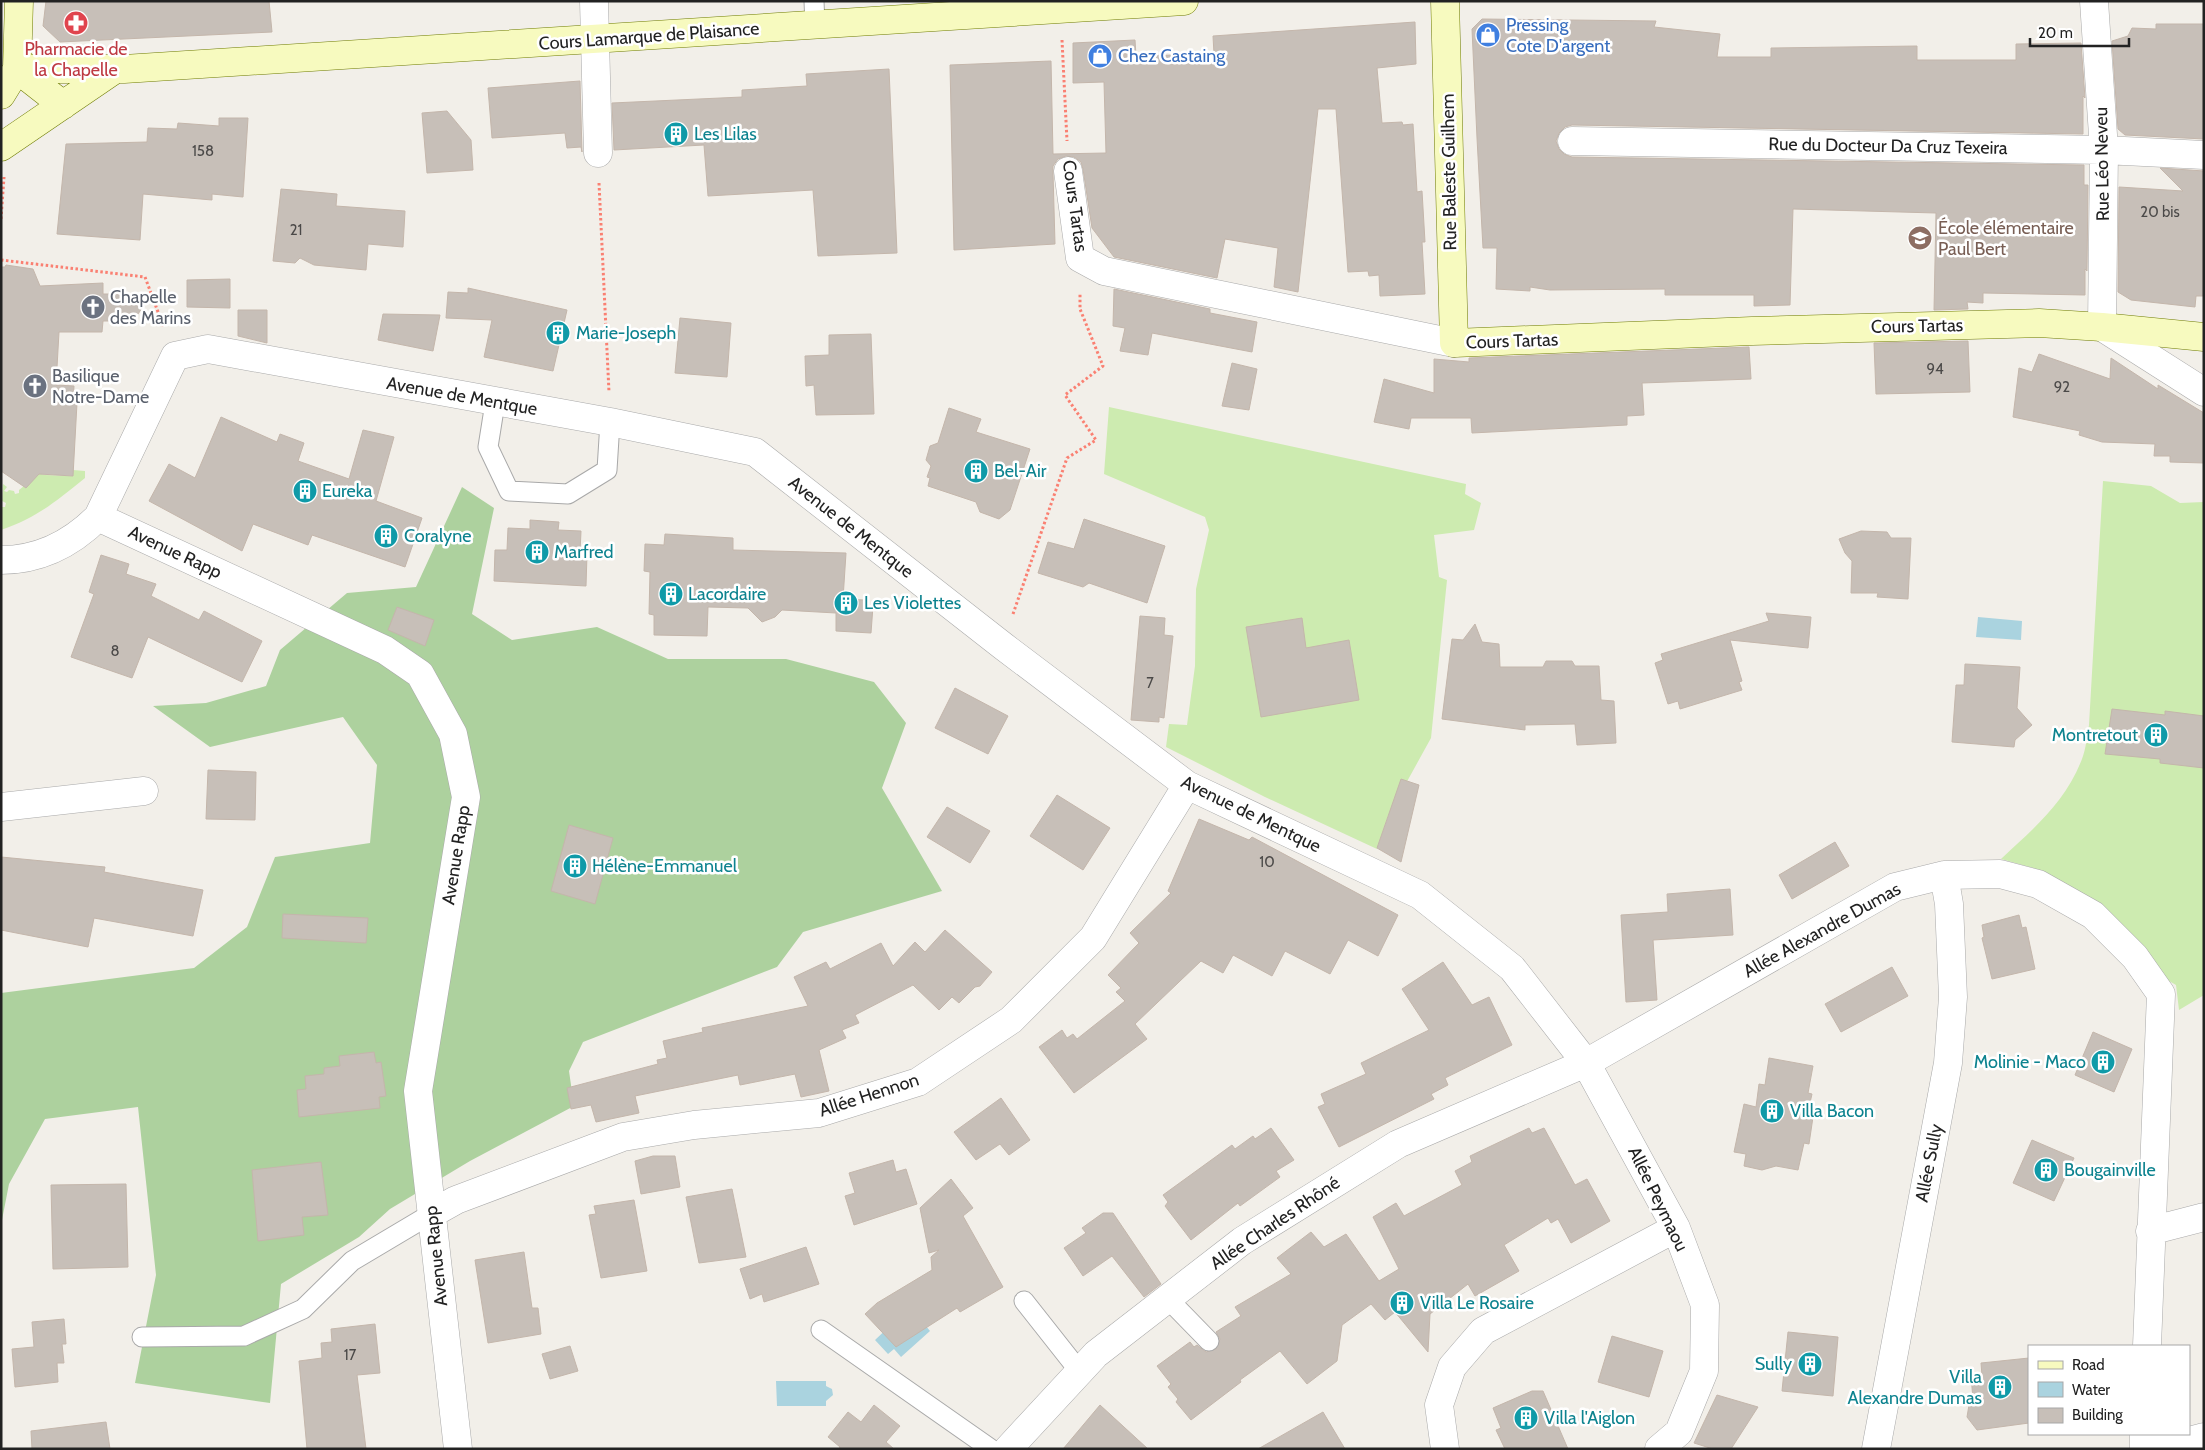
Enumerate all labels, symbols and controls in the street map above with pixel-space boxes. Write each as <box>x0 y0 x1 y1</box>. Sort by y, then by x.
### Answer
pharmacy icon: Pharmacie de la Chapelle <box>63 10 89 36</box>
place label: Pressing Cote D'argent <box>1506 14 1610 57</box>
scale bar <box>2030 15 2129 47</box>
street label: Cours Lamarque de Plaisance <box>538 17 760 55</box>
shop icon: Pressing Cote D'argent <box>1475 22 1501 48</box>
text: 20 m <box>2038 24 2073 42</box>
place label: Pharmacie de la Chapelle <box>24 38 128 81</box>
shop icon: Chez Castaing <box>1087 43 1113 69</box>
place label: Chez Castaing <box>1118 45 1226 67</box>
street label: Rue Baleste Guilhem <box>1437 93 1461 251</box>
street label: Rue Léo Neveu <box>2090 107 2114 221</box>
building icon: Les Lilas <box>663 121 689 147</box>
place label: Les Lilas <box>694 123 757 145</box>
street label: Rue du Docteur Da Cruz Texeira <box>1768 133 2008 159</box>
house number: 158 <box>192 142 214 160</box>
street label: Cours Tartas <box>1058 159 1092 253</box>
house number: 20 bis <box>2140 203 2180 221</box>
place label: École élémentaire Paul Bert <box>1938 217 2074 260</box>
house number: 21 <box>290 221 302 239</box>
school or university icon: École élémentaire Paul Bert <box>1907 225 1933 251</box>
place label: Chapelle des Marins <box>110 286 191 329</box>
church icon: Chapelle des Marins <box>80 294 106 320</box>
street label: Cours Tartas <box>1871 314 1963 338</box>
building icon: Marie-Joseph <box>545 320 571 346</box>
place label: Marie-Joseph <box>576 322 676 344</box>
street label: Cours Tartas <box>1465 328 1559 354</box>
house number: 94 <box>1926 360 1944 378</box>
place label: Basilique Notre-Dame <box>52 365 149 408</box>
street label: Avenue de Mentque <box>385 372 539 420</box>
church icon: Basilique Notre-Dame <box>22 373 48 399</box>
house number: 92 <box>2054 378 2070 396</box>
building icon: Bel-Air <box>963 458 989 484</box>
place label: Bel-Air <box>994 460 1047 482</box>
street label: Avenue de Mentque <box>784 471 918 583</box>
building icon: Eureka <box>292 478 318 504</box>
place label: Eureka <box>322 480 373 502</box>
street label: Avenue Rapp <box>125 521 225 583</box>
building icon: Coralyne <box>373 523 399 549</box>
place label: Coralyne <box>404 525 471 547</box>
building icon: Marfred <box>524 539 550 565</box>
place label: Marfred <box>554 541 613 563</box>
building icon: Lacordaire <box>658 581 684 607</box>
place label: Lacordaire <box>688 583 766 605</box>
building icon: Les Violettes <box>833 590 859 616</box>
place label: Les Violettes <box>864 592 961 614</box>
house number: 8 <box>110 642 120 660</box>
house number: 7 <box>1146 674 1154 692</box>
building icon: Montretout <box>2143 722 2169 748</box>
place label: Montretout <box>2052 724 2138 746</box>
street label: Avenue de Mentque <box>1178 771 1324 857</box>
street label: Avenue Rapp <box>437 804 475 906</box>
building icon: Hélène-Emmanuel <box>562 853 588 879</box>
house number: 10 <box>1259 853 1275 871</box>
place label: Hélène-Emmanuel <box>592 855 738 877</box>
street label: Allée Alexandre Dumas <box>1740 878 1904 982</box>
building icon: Molinie - Maco <box>2090 1049 2116 1075</box>
place label: Molinie - Maco <box>1974 1051 2086 1073</box>
street label: Allée Hennon <box>816 1069 922 1121</box>
building icon: Villa Bacon <box>1759 1098 1785 1124</box>
place label: Villa Bacon <box>1790 1100 1874 1122</box>
street label: Allée Sully <box>1911 1122 1947 1204</box>
street label: Allée Peymaou <box>1623 1143 1693 1255</box>
building icon: Bougainville <box>2033 1157 2059 1183</box>
place label: Bougainville <box>2064 1159 2156 1181</box>
street label: Allée Charles Rhôné <box>1206 1171 1344 1275</box>
street label: Avenue Rapp <box>420 1205 452 1307</box>
building icon: Villa Le Rosaire <box>1389 1290 1415 1316</box>
place label: Villa Le Rosaire <box>1420 1292 1534 1314</box>
legend <box>2028 1345 2190 1435</box>
house number: 17 <box>344 1346 357 1364</box>
building icon: Sully <box>1797 1351 1823 1377</box>
place label: Sully <box>1755 1353 1792 1375</box>
text: Road <box>2072 1356 2105 1374</box>
place label: Villa Alexandre Dumas <box>1848 1366 1982 1409</box>
building icon: Villa Alexandre Dumas <box>1987 1374 2013 1400</box>
text: Water <box>2072 1381 2110 1399</box>
building icon: Villa l'Aiglon <box>1513 1405 1539 1431</box>
text: Building <box>2072 1406 2123 1424</box>
place label: Villa l'Aiglon <box>1544 1407 1635 1429</box>

